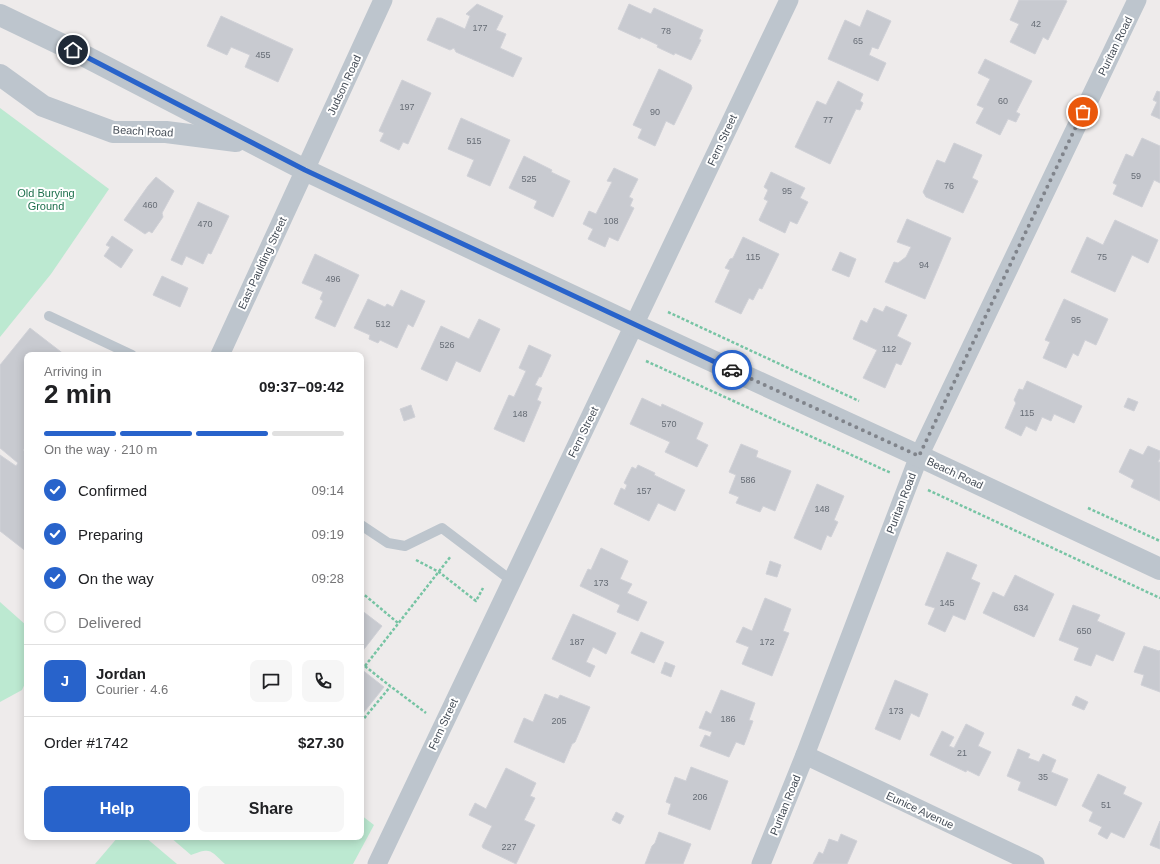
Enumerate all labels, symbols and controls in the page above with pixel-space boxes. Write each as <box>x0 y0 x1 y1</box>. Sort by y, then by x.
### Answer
street label: Puritan Road <box>1096 15 1134 77</box>
house number: 42 <box>1031 19 1041 29</box>
house number: 177 <box>472 23 488 33</box>
house number: 78 <box>661 26 671 36</box>
pin <box>56 33 90 67</box>
house number: 65 <box>853 36 863 46</box>
icon: home <box>62 39 84 61</box>
house number: 455 <box>255 50 271 60</box>
street label: Judson Road <box>325 53 363 117</box>
pin <box>1066 95 1100 129</box>
house number: 60 <box>998 96 1008 106</box>
icon: bag <box>1072 101 1094 123</box>
house number: 197 <box>399 102 415 112</box>
house number: 90 <box>650 107 660 117</box>
street label: Fern Street <box>705 113 739 167</box>
house number: 77 <box>823 115 833 125</box>
street label: Beach Road <box>112 123 174 139</box>
house number: 515 <box>466 136 482 146</box>
house number: 59 <box>1131 171 1141 181</box>
house number: 525 <box>521 174 537 184</box>
house number: 76 <box>944 181 954 191</box>
house number: 95 <box>782 186 792 196</box>
park label: Old Burying Ground <box>17 187 75 212</box>
house number: 460 <box>142 200 158 210</box>
street label: East Paulding Street <box>235 215 289 311</box>
house number: 108 <box>603 216 619 226</box>
house number: 470 <box>197 219 213 229</box>
house number: 115 <box>746 252 760 262</box>
house number: 75 <box>1097 252 1107 262</box>
house number: 94 <box>919 260 929 270</box>
house number: 496 <box>325 274 341 284</box>
house number: 95 <box>1071 315 1081 325</box>
house number: 512 <box>375 319 391 329</box>
house number: 526 <box>439 340 455 350</box>
house number: 112 <box>882 344 896 354</box>
courier <box>712 350 752 390</box>
icon: car <box>721 359 743 381</box>
text: Arriving in <box>44 364 102 379</box>
text: 09:37–09:42 <box>259 378 344 395</box>
text: 2 min <box>44 379 112 409</box>
street label: Fern Street <box>566 405 600 459</box>
house number: 115 <box>1020 408 1034 418</box>
house number: 148 <box>512 409 528 419</box>
house number: 570 <box>661 419 677 429</box>
text: On the way · 210 m <box>44 442 157 457</box>
street label: Beach Road <box>925 455 985 491</box>
street label: Puritan Road <box>884 471 918 535</box>
house number: 586 <box>740 475 756 485</box>
icon: check <box>44 479 66 501</box>
text: Confirmed <box>78 482 147 499</box>
text: 09:14 <box>311 483 344 498</box>
house number: 157 <box>636 486 652 496</box>
house number: 148 <box>814 504 830 514</box>
icon: check <box>44 523 66 545</box>
text: Preparing <box>78 526 143 543</box>
text: 09:19 <box>311 527 344 542</box>
icon: check <box>44 567 66 589</box>
text: On the way <box>78 570 154 587</box>
text: 09:28 <box>311 571 344 586</box>
house number: 173 <box>593 578 609 588</box>
house number: 145 <box>939 598 955 608</box>
house number: 634 <box>1013 603 1029 613</box>
text: Delivered <box>78 614 141 631</box>
house number: 650 <box>1076 626 1092 636</box>
house number: 187 <box>569 637 585 647</box>
house number: 172 <box>759 637 775 647</box>
button: chat <box>250 660 292 702</box>
button: phone <box>302 660 344 702</box>
text: Jordan <box>96 665 146 682</box>
text: J <box>61 672 69 689</box>
text: Courier · 4.6 <box>96 682 168 697</box>
street label: Fern Street <box>426 697 460 751</box>
house number: 173 <box>888 706 904 716</box>
house number: 186 <box>720 714 736 724</box>
house number: 205 <box>551 716 567 726</box>
text: Order #1742 <box>44 734 128 751</box>
text: $27.30 <box>298 734 344 751</box>
house number: 21 <box>957 748 967 758</box>
house number: 35 <box>1038 772 1048 782</box>
street label: Puritan Road <box>767 773 803 837</box>
button: Help <box>44 786 190 832</box>
button: Share <box>198 786 344 832</box>
street label: Eunice Avenue <box>884 789 956 831</box>
house number: 206 <box>692 792 708 802</box>
house number: 51 <box>1101 800 1111 810</box>
house number: 227 <box>501 842 517 852</box>

